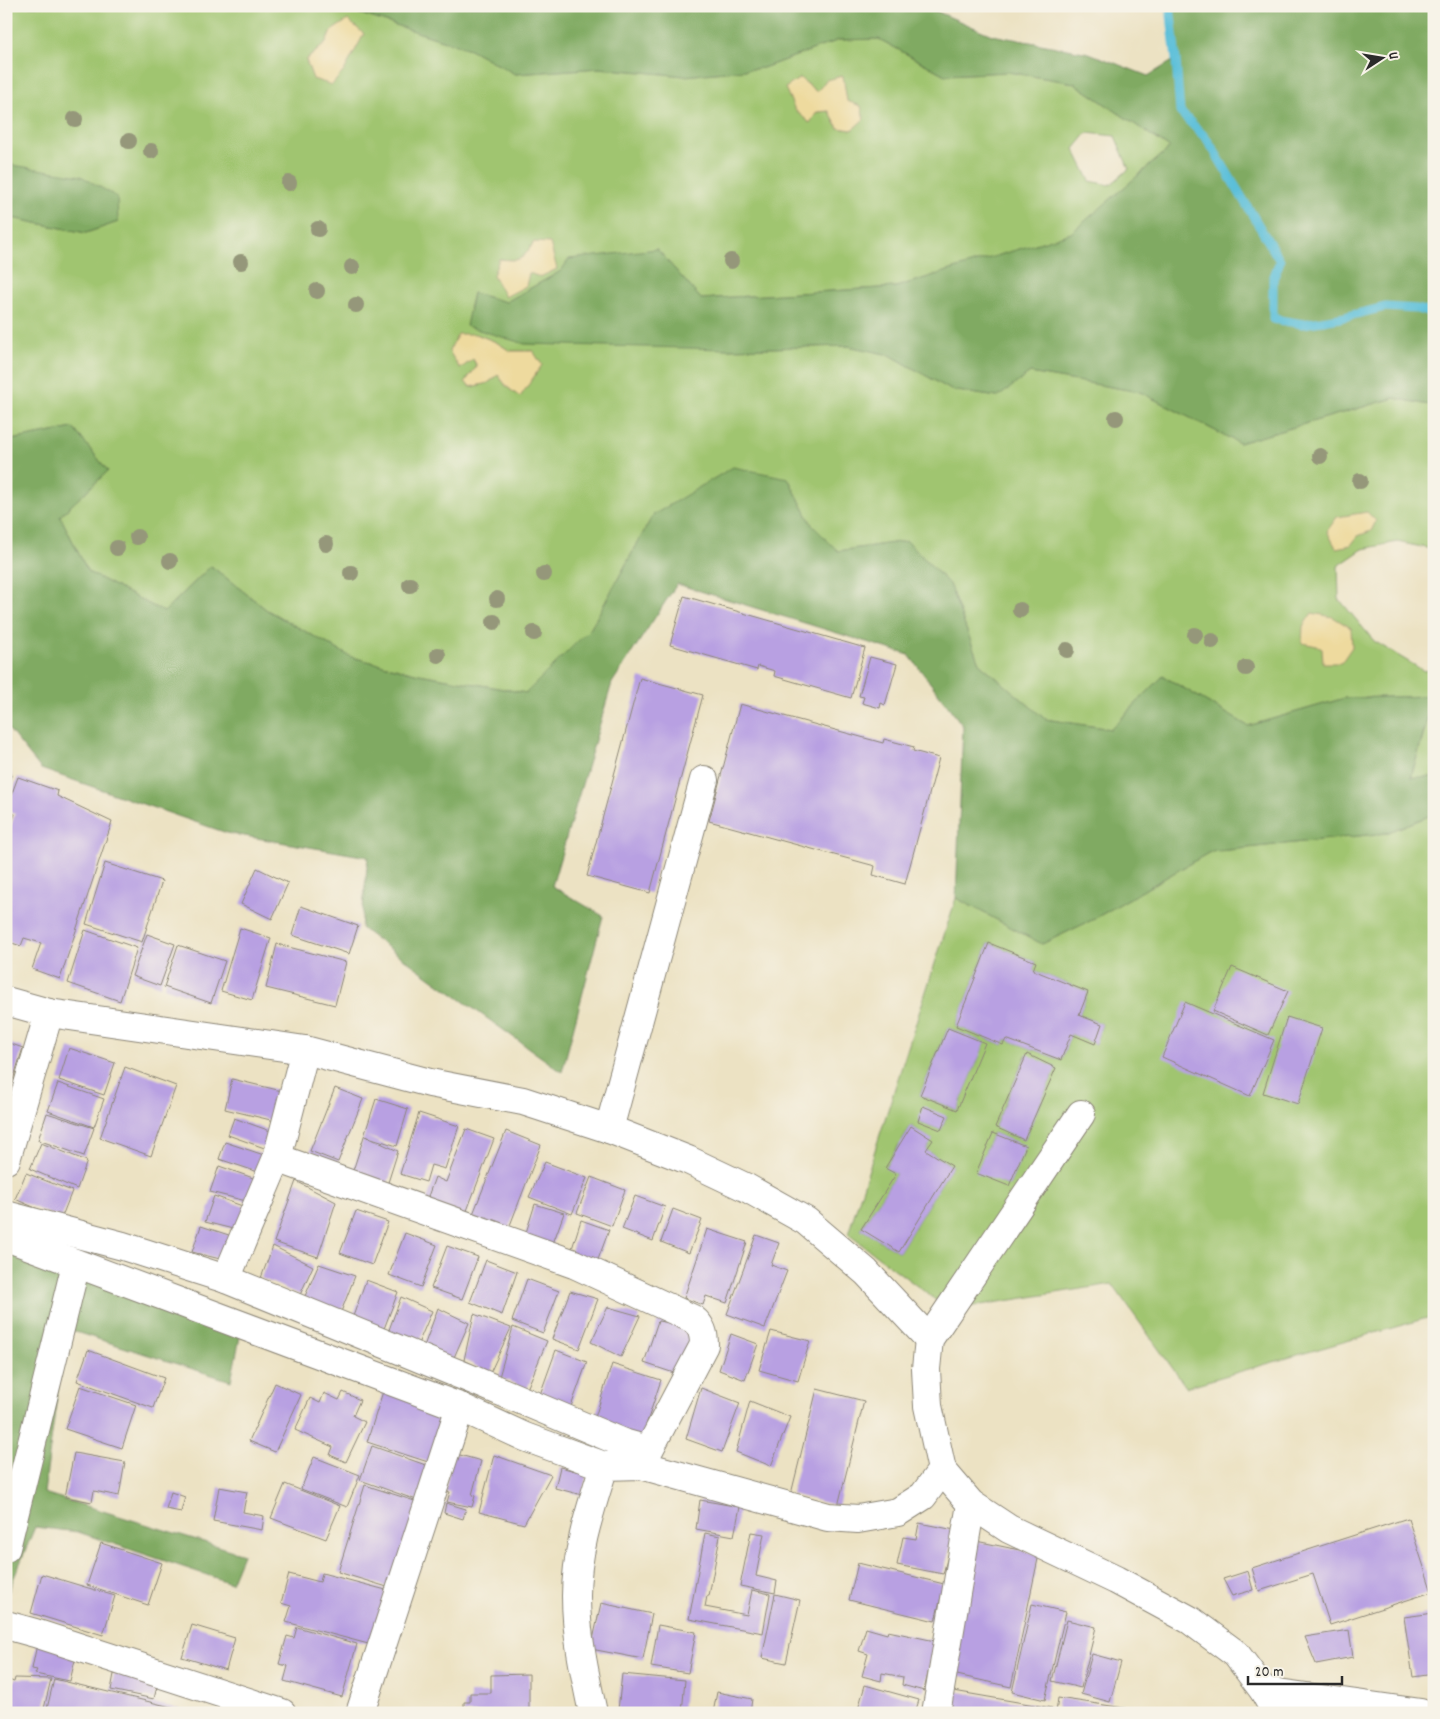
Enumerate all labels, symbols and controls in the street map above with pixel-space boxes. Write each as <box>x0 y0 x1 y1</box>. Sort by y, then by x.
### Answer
north arrow <box>1358 32 1408 82</box>
text: U <box>1382 50 1403 61</box>
scale bar <box>1248 1654 1341 1686</box>
text: 20 m <box>1255 1662 1283 1684</box>

